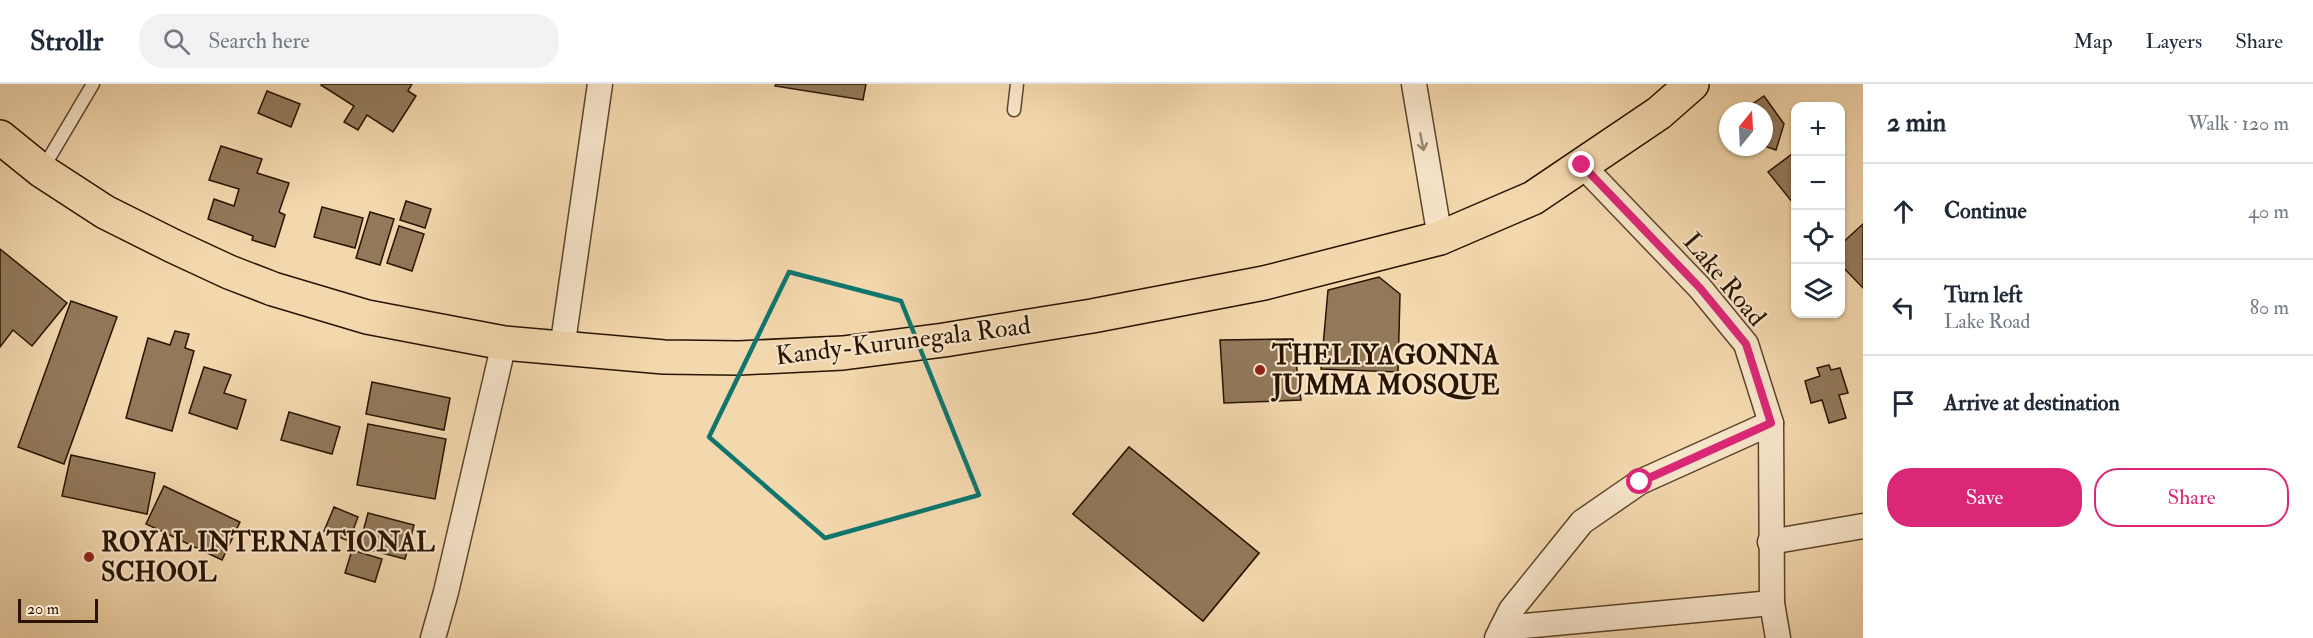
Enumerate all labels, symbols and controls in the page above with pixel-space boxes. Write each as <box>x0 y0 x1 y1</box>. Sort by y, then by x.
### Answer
search box <box>139 14 559 68</box>
text: Strollr <box>30 24 103 59</box>
icon: search <box>160 25 193 58</box>
text: Search here <box>208 27 310 55</box>
text: Map <box>2073 28 2113 55</box>
text: Layers <box>2146 28 2202 55</box>
text: Share <box>2235 28 2283 55</box>
north arrow <box>1719 102 1773 156</box>
map controls <box>1791 102 1845 318</box>
button: + <box>1791 102 1845 156</box>
text: 2 min <box>1887 107 1946 139</box>
text: Walk · 120 m <box>2188 111 2289 136</box>
one-way arrow <box>1417 132 1428 151</box>
route end <box>1568 151 1594 177</box>
button: − <box>1791 156 1845 210</box>
icon: ahead <box>1887 195 1920 228</box>
text: Continue <box>1944 197 2027 225</box>
text: 40 m <box>2248 199 2289 224</box>
button: locate <box>1791 210 1845 264</box>
street label: Lake Road <box>1676 226 1773 333</box>
button: layers <box>1791 264 1845 318</box>
text: Turn left <box>1944 281 2023 309</box>
icon: left <box>1887 291 1920 324</box>
text: 80 m <box>2250 295 2289 320</box>
street label: Kandy-Kurunegala Road <box>774 309 1033 373</box>
text: Lake Road <box>1944 309 2030 334</box>
place label: THELIYAGONNA JUMMA MOSQUE <box>1270 340 1500 402</box>
marker: THELIYAGONNA JUMMA MOSQUE <box>1253 363 1267 377</box>
icon: arrive <box>1887 387 1920 420</box>
text: Arrive at destination <box>1944 389 2120 417</box>
route start <box>1626 468 1652 494</box>
button: Save <box>1887 468 2082 527</box>
button: Share <box>2094 468 2289 527</box>
place label: ROYAL INTERNATIONAL SCHOOL <box>101 527 435 589</box>
marker: ROYAL INTERNATIONAL SCHOOL <box>82 550 96 564</box>
scale bar <box>18 596 98 624</box>
text: 20 m <box>27 599 59 619</box>

